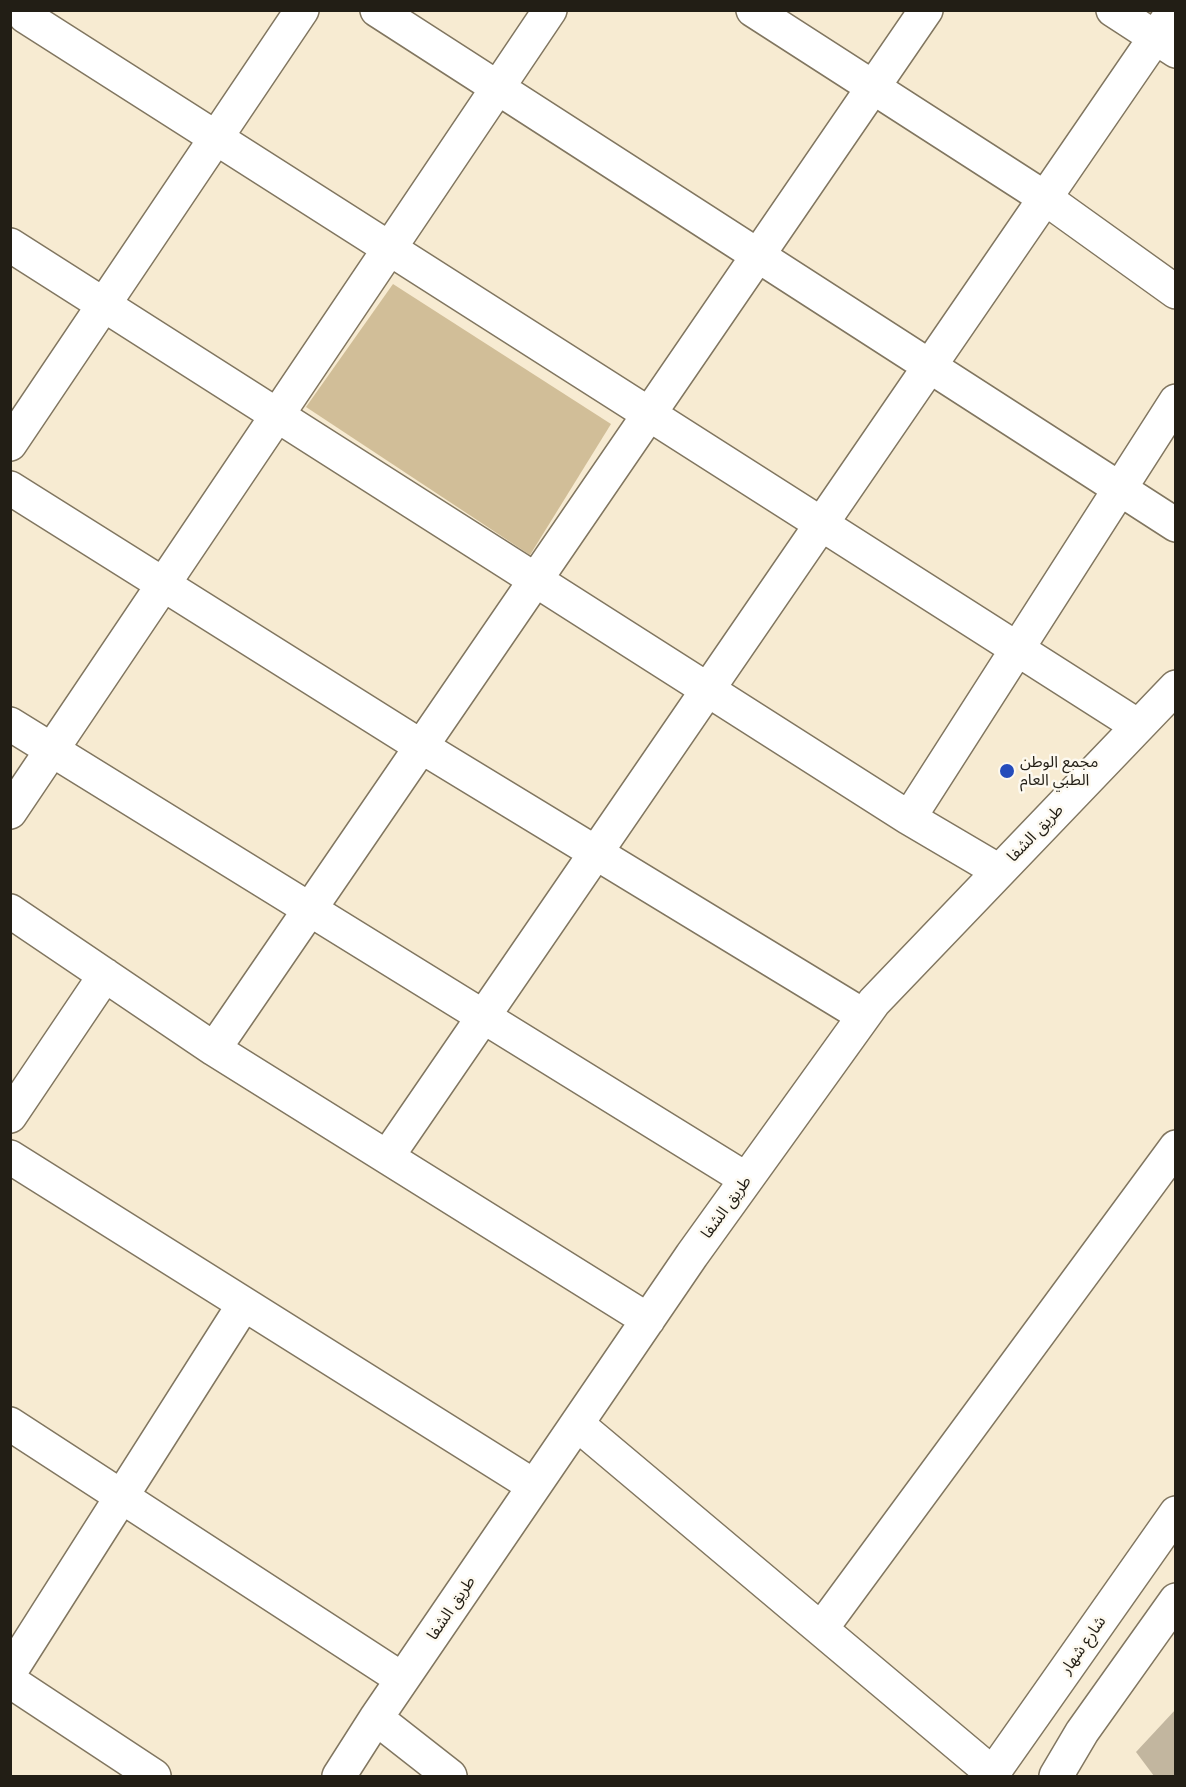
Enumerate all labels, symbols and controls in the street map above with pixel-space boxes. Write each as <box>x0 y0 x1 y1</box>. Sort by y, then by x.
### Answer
place label: مجمع الوطن الطبي العام <box>1020 752 1098 790</box>
marker: مجمع الوطن الطبي العام <box>998 762 1016 780</box>
street label: طريق الشفا <box>1003 800 1067 866</box>
street label: طريق الشفا <box>697 1172 755 1242</box>
street label: طريق الشفا <box>423 1573 479 1643</box>
street label: شارع شهار <box>1056 1612 1110 1678</box>

